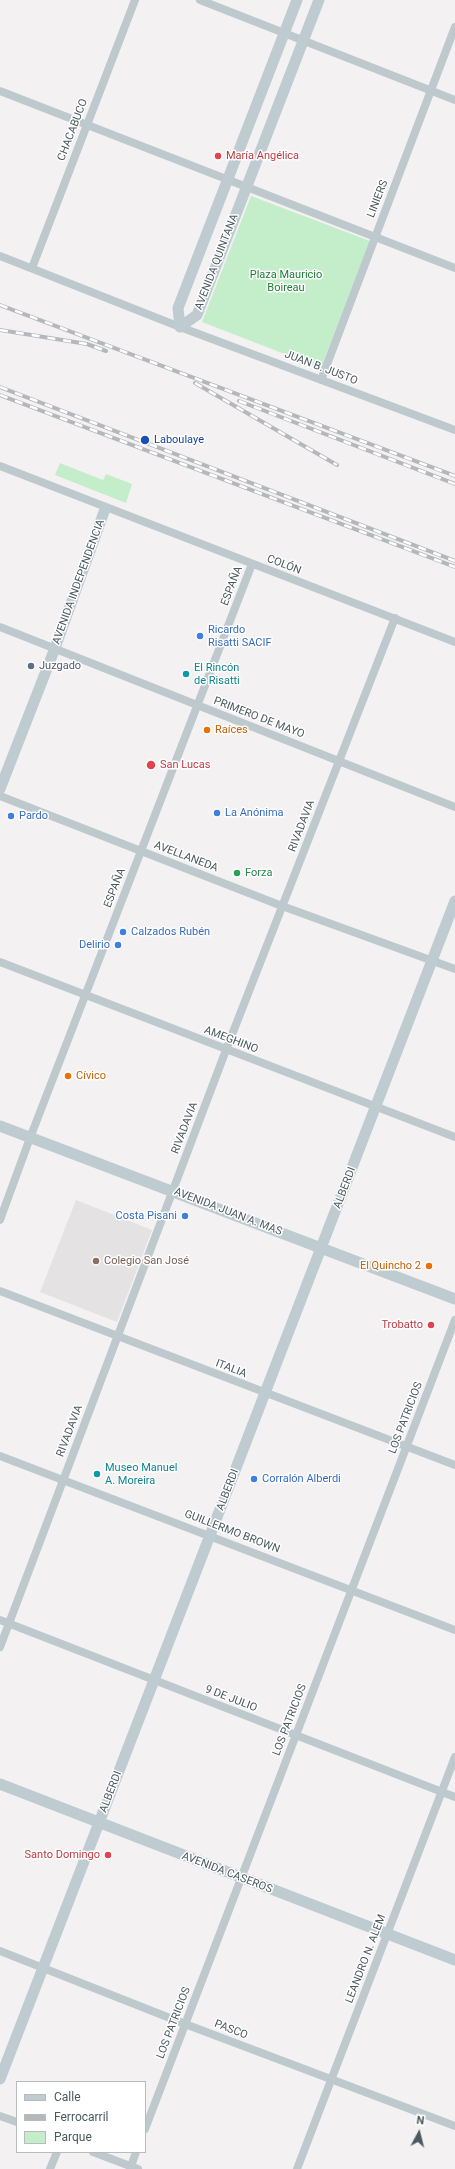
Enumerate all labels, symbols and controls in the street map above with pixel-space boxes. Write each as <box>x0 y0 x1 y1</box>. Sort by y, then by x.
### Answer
street label: CHACABUCO <box>55 97 91 163</box>
place label: María Angélica <box>226 149 299 163</box>
marker: María Angélica <box>213 151 223 161</box>
street label: LINIERS <box>365 178 391 220</box>
street label: AVENIDA QUINTANA <box>193 212 241 312</box>
park label: Plaza Mauricio Boireau <box>250 268 322 294</box>
street label: JUAN B. JUSTO <box>283 348 359 388</box>
place label: Laboulaye <box>154 433 204 447</box>
marker: Laboulaye <box>139 434 151 446</box>
street label: AVENIDA INDEPENDENCIA <box>50 518 108 646</box>
street label: COLÓN <box>265 552 303 578</box>
street label: ESPAÑA <box>218 564 246 608</box>
place label: Ricardo Risatti SACIF <box>208 623 272 649</box>
marker: Ricardo Risatti SACIF <box>195 631 205 641</box>
place label: Juzgado <box>39 659 81 673</box>
marker: Juzgado <box>26 661 36 671</box>
place label: El Rincón de Risatti <box>194 661 240 687</box>
marker: El Rincón de Risatti <box>181 669 191 679</box>
street label: PRIMERO DE MAYO <box>212 695 306 741</box>
place label: Raíces <box>215 723 248 737</box>
marker: Raíces <box>202 725 212 735</box>
place label: San Lucas <box>160 758 210 772</box>
marker: San Lucas <box>145 759 157 771</box>
street label: RIVADAVIA <box>286 798 318 854</box>
place label: La Anónima <box>225 806 284 820</box>
marker: La Anónima <box>212 808 222 818</box>
place label: Pardo <box>19 809 48 823</box>
marker: Pardo <box>6 811 16 821</box>
street label: AVELLANEDA <box>152 839 220 875</box>
street label: ESPAÑA <box>101 866 129 910</box>
place label: Forza <box>245 866 272 880</box>
marker: Forza <box>232 868 242 878</box>
place label: Calzados Rubén <box>131 925 210 939</box>
marker: Calzados Rubén <box>118 927 128 937</box>
place label: Delirio <box>79 938 110 952</box>
marker: Delirio <box>113 940 123 950</box>
street label: AMEGHINO <box>202 1024 260 1056</box>
place label: Cívico <box>76 1069 106 1083</box>
marker: Cívico <box>63 1071 73 1081</box>
street label: RIVADAVIA <box>169 1100 201 1156</box>
street label: ALBERDI <box>331 1165 359 1211</box>
street label: AVENIDA JUAN A. MAS <box>172 1185 284 1239</box>
place label: Costa Pisani <box>116 1209 177 1223</box>
marker: Costa Pisani <box>180 1211 190 1221</box>
place label: Colegio San José <box>104 1254 189 1268</box>
marker: Colegio San José <box>91 1256 101 1266</box>
place label: El Quincho 2 <box>360 1259 421 1273</box>
marker: El Quincho 2 <box>424 1261 434 1271</box>
place label: Trobatto <box>381 1318 423 1332</box>
marker: Trobatto <box>426 1320 436 1330</box>
street label: ITALIA <box>214 1357 248 1381</box>
street label: LOS PATRICIOS <box>386 1380 426 1456</box>
street label: RIVADAVIA <box>54 1403 86 1459</box>
place label: Museo Manuel A. Moreira <box>105 1461 177 1487</box>
street label: ALBERDI <box>214 1467 242 1513</box>
marker: Museo Manuel A. Moreira <box>92 1469 102 1479</box>
place label: Corralón Alberdi <box>262 1472 341 1486</box>
marker: Corralón Alberdi <box>249 1474 259 1484</box>
street label: GUILLERMO BROWN <box>182 1508 282 1556</box>
street label: LOS PATRICIOS <box>270 1682 310 1758</box>
street label: 9 DE JULIO <box>203 1683 259 1715</box>
street label: ALBERDI <box>97 1769 125 1815</box>
place label: Santo Domingo <box>25 1848 100 1862</box>
marker: Santo Domingo <box>103 1850 113 1860</box>
street label: AVENIDA CASEROS <box>180 1850 274 1896</box>
street label: LEANDRO N. ALEM <box>343 1913 389 2005</box>
street label: LOS PATRICIOS <box>154 1985 194 2061</box>
street label: PASCO <box>212 2018 250 2042</box>
legend <box>16 2081 146 2153</box>
text: Calle <box>54 2090 81 2104</box>
text: Ferrocarril <box>54 2110 109 2124</box>
north arrow <box>399 2113 439 2153</box>
text: N <box>416 2114 425 2128</box>
text: Parque <box>54 2130 92 2144</box>

